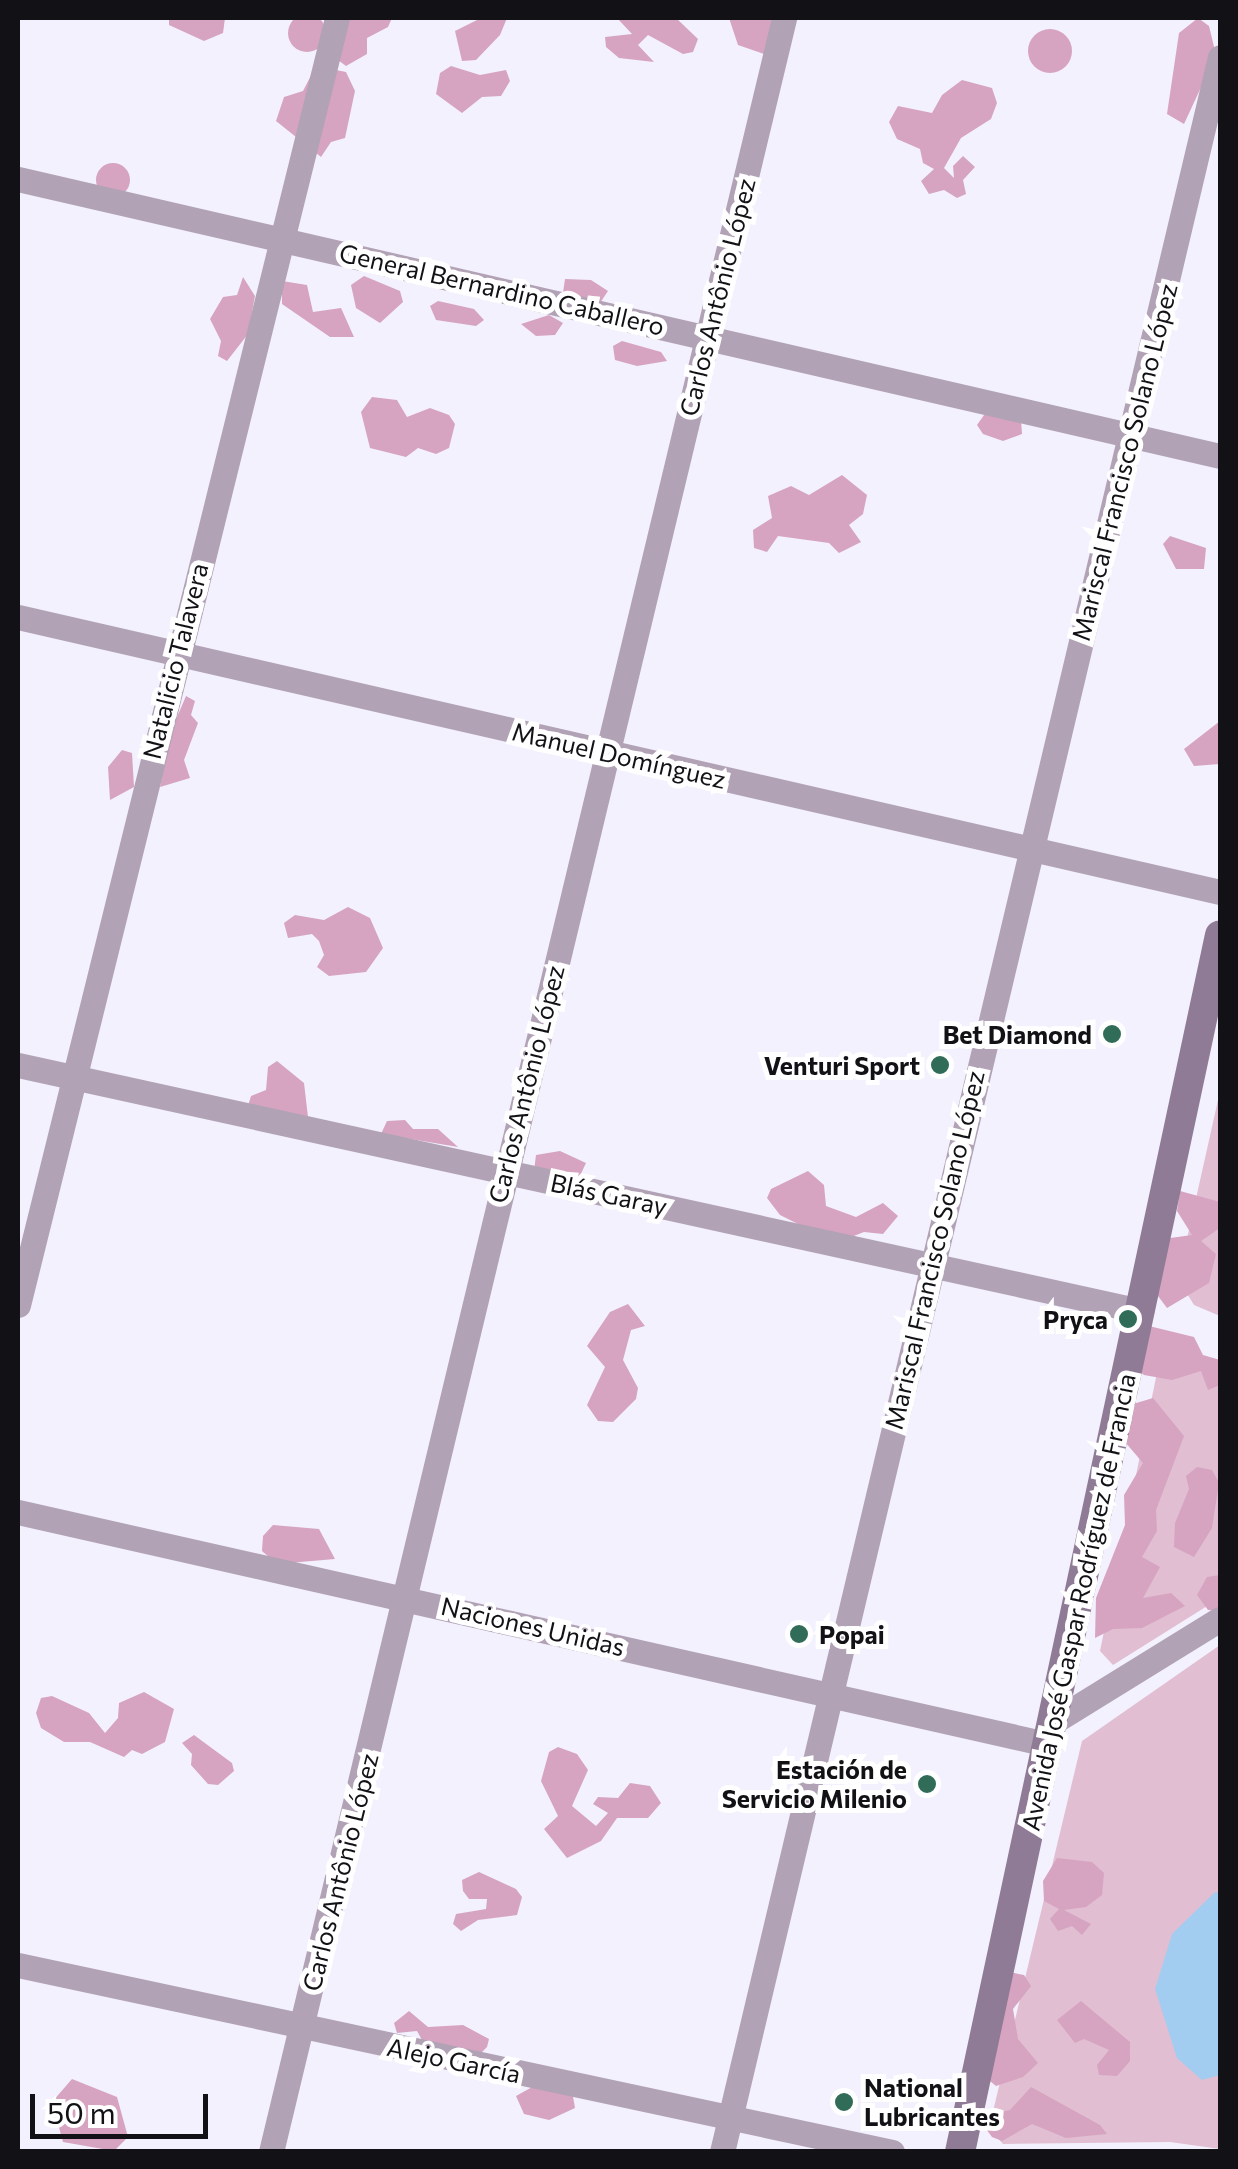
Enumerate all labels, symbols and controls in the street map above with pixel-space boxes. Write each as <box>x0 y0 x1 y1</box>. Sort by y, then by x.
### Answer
street label: Carlos Antônio López <box>673 175 761 419</box>
street label: General Bernardino Caballero <box>337 237 667 341</box>
street label: Mariscal Francisco Solano López <box>1065 280 1183 644</box>
street label: Natalicio Talavera <box>136 560 214 762</box>
street label: Manuel Domínguez <box>509 716 729 794</box>
street label: Carlos Antônio López <box>482 962 570 1206</box>
place label: Bet Diamond <box>943 1019 1092 1049</box>
marker: Bet Diamond <box>1101 1023 1123 1045</box>
place label: Venturi Sport <box>764 1050 920 1080</box>
marker: Venturi Sport <box>929 1054 951 1076</box>
street label: Mariscal Francisco Solano López <box>878 1068 990 1432</box>
street label: Blás Garay <box>548 1167 670 1221</box>
place label: Pryca <box>1043 1304 1108 1334</box>
marker: Pryca <box>1117 1308 1139 1330</box>
street label: Avenida José Gaspar Rodríguez de Francia <box>1015 1371 1141 1833</box>
street label: Naciones Unidas <box>438 1590 628 1662</box>
place label: Popai <box>819 1619 885 1649</box>
marker: Popai <box>788 1623 810 1645</box>
street label: Carlos Antônio López <box>296 1750 384 1994</box>
place label: Estación de Servicio Milenio <box>722 1755 907 1814</box>
marker: Estación de Servicio Milenio <box>916 1773 938 1795</box>
street label: Alejo García <box>385 2031 523 2089</box>
place label: National Lubricantes <box>864 2073 1000 2132</box>
scale bar <box>35 2074 212 2136</box>
marker: National Lubricantes <box>833 2091 855 2113</box>
text: 50 m <box>47 2093 116 2130</box>

